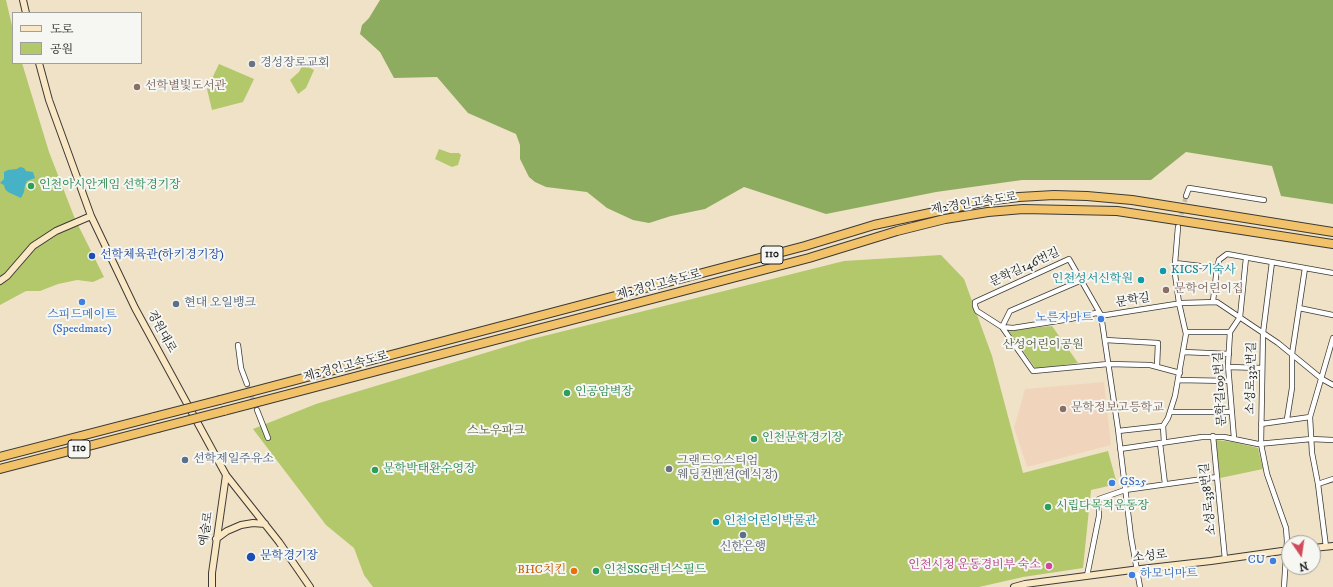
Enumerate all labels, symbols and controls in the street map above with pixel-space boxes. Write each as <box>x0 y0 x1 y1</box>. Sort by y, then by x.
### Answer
legend <box>12 12 142 64</box>
text: 도로 <box>50 22 73 37</box>
text: 공원 <box>50 42 73 57</box>
place label: 경성장로교회 <box>260 57 330 71</box>
marker: 경성장로교회 <box>247 59 257 69</box>
place label: 선학별빛도서관 <box>145 80 226 94</box>
marker: 선학별빛도서관 <box>132 82 142 92</box>
place label: 인천아시안게임 선학경기장 <box>39 179 181 193</box>
marker: 인천아시안게임 선학경기장 <box>26 181 36 191</box>
street label: 제2경인고속도로 <box>930 190 1018 218</box>
road number: 110 <box>761 246 783 264</box>
street label: 문학길146번길 <box>988 246 1062 290</box>
place label: 선학체육관(하키경기장) <box>100 249 224 263</box>
marker: 선학체육관(하키경기장) <box>87 251 97 261</box>
place label: KICS 기숙사 <box>1171 264 1236 278</box>
marker: KICS 기숙사 <box>1158 266 1168 276</box>
street label: 제2경인고속도로 <box>615 267 703 303</box>
place label: 인천성서신학원 <box>1052 273 1133 287</box>
marker: 인천성서신학원 <box>1136 275 1146 285</box>
place label: 문학어린이집 <box>1174 283 1244 297</box>
marker: 문학어린이집 <box>1161 285 1171 295</box>
street label: 문학길 <box>1115 291 1151 311</box>
marker: 스피드메이트 (Speedmate) <box>77 297 87 307</box>
place label: 현대 오일뱅크 <box>184 297 256 311</box>
marker: 현대 오일뱅크 <box>171 299 181 309</box>
street label: 경원대로 <box>143 308 179 356</box>
place label: 스피드메이트 (Speedmate) <box>47 309 117 337</box>
place label: 노른자마트 <box>1035 312 1093 326</box>
marker: 노른자마트 <box>1096 314 1106 324</box>
park label: 산성어린이공원 <box>1002 339 1084 353</box>
street label: 소성로332번길 <box>1244 341 1260 415</box>
street label: 제2경인고속도로 <box>302 349 390 385</box>
street label: 문학길109번길 <box>1212 351 1230 427</box>
place label: 인공암벽장 <box>575 386 633 400</box>
marker: 인공암벽장 <box>562 388 572 398</box>
place label: 문학정보고등학교 <box>1071 402 1164 416</box>
marker: 문학정보고등학교 <box>1058 404 1068 414</box>
park label: 스노우파크 <box>467 425 525 439</box>
place label: 인천문학경기장 <box>762 432 843 446</box>
marker: 인천문학경기장 <box>749 434 759 444</box>
road number: 110 <box>68 440 90 458</box>
place label: 선학제일주유소 <box>193 453 274 467</box>
marker: 선학제일주유소 <box>180 455 190 465</box>
place label: 그랜드오스티엄 웨딩컨벤션(예식장) <box>677 455 778 483</box>
street label: 소성로338번길 <box>1198 462 1220 536</box>
place label: 문학박태환수영장 <box>383 463 476 477</box>
marker: 그랜드오스티엄 웨딩컨벤션(예식장) <box>664 464 674 474</box>
marker: 문학박태환수영장 <box>370 465 380 475</box>
place label: GS25 <box>1120 476 1146 490</box>
marker: GS25 <box>1107 478 1117 488</box>
place label: 시립다목적운동장 <box>1056 500 1149 514</box>
marker: 시립다목적운동장 <box>1043 502 1053 512</box>
street label: 예술로 <box>197 511 217 547</box>
place label: 인천어린이박물관 <box>724 515 817 529</box>
marker: 인천어린이박물관 <box>711 517 721 527</box>
marker: 신한은행 <box>738 530 748 540</box>
north arrow <box>1281 535 1321 575</box>
place label: 신한은행 <box>720 541 766 555</box>
street label: 소성로 <box>1132 548 1168 566</box>
place label: 문학경기장 <box>260 550 318 564</box>
marker: 문학경기장 <box>245 551 257 563</box>
place label: CU <box>1248 554 1265 568</box>
marker: CU <box>1268 556 1278 566</box>
text: N <box>1297 558 1309 574</box>
place label: 인천시청 운동경비부 숙소 <box>908 559 1041 573</box>
marker: 인천시청 운동경비부 숙소 <box>1044 561 1054 571</box>
place label: BHC치킨 <box>517 564 566 578</box>
place label: 인천SSG랜더스필드 <box>604 564 706 578</box>
marker: BHC치킨 <box>569 566 579 576</box>
marker: 인천SSG랜더스필드 <box>591 566 601 576</box>
place label: 하모니마트 <box>1140 568 1198 582</box>
marker: 하모니마트 <box>1127 570 1137 580</box>

